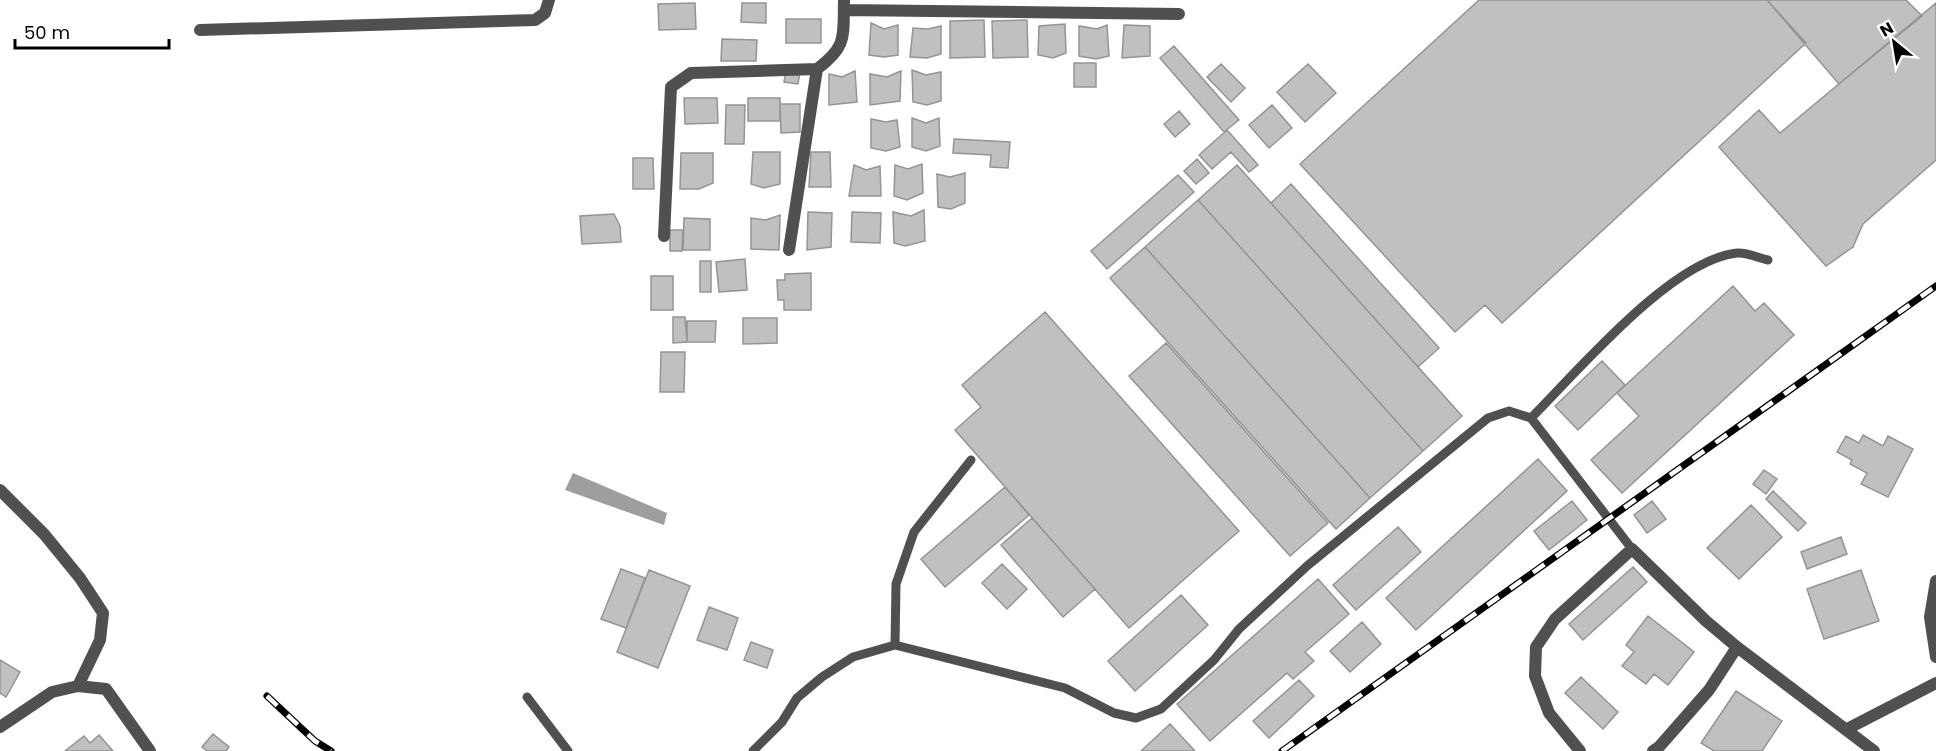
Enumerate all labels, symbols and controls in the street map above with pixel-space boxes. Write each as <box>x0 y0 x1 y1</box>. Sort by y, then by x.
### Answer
scale bar <box>15 12 170 50</box>
north arrow <box>1864 12 1924 72</box>
text: N <box>1876 16 1898 42</box>
text: 50 m <box>24 20 70 45</box>

